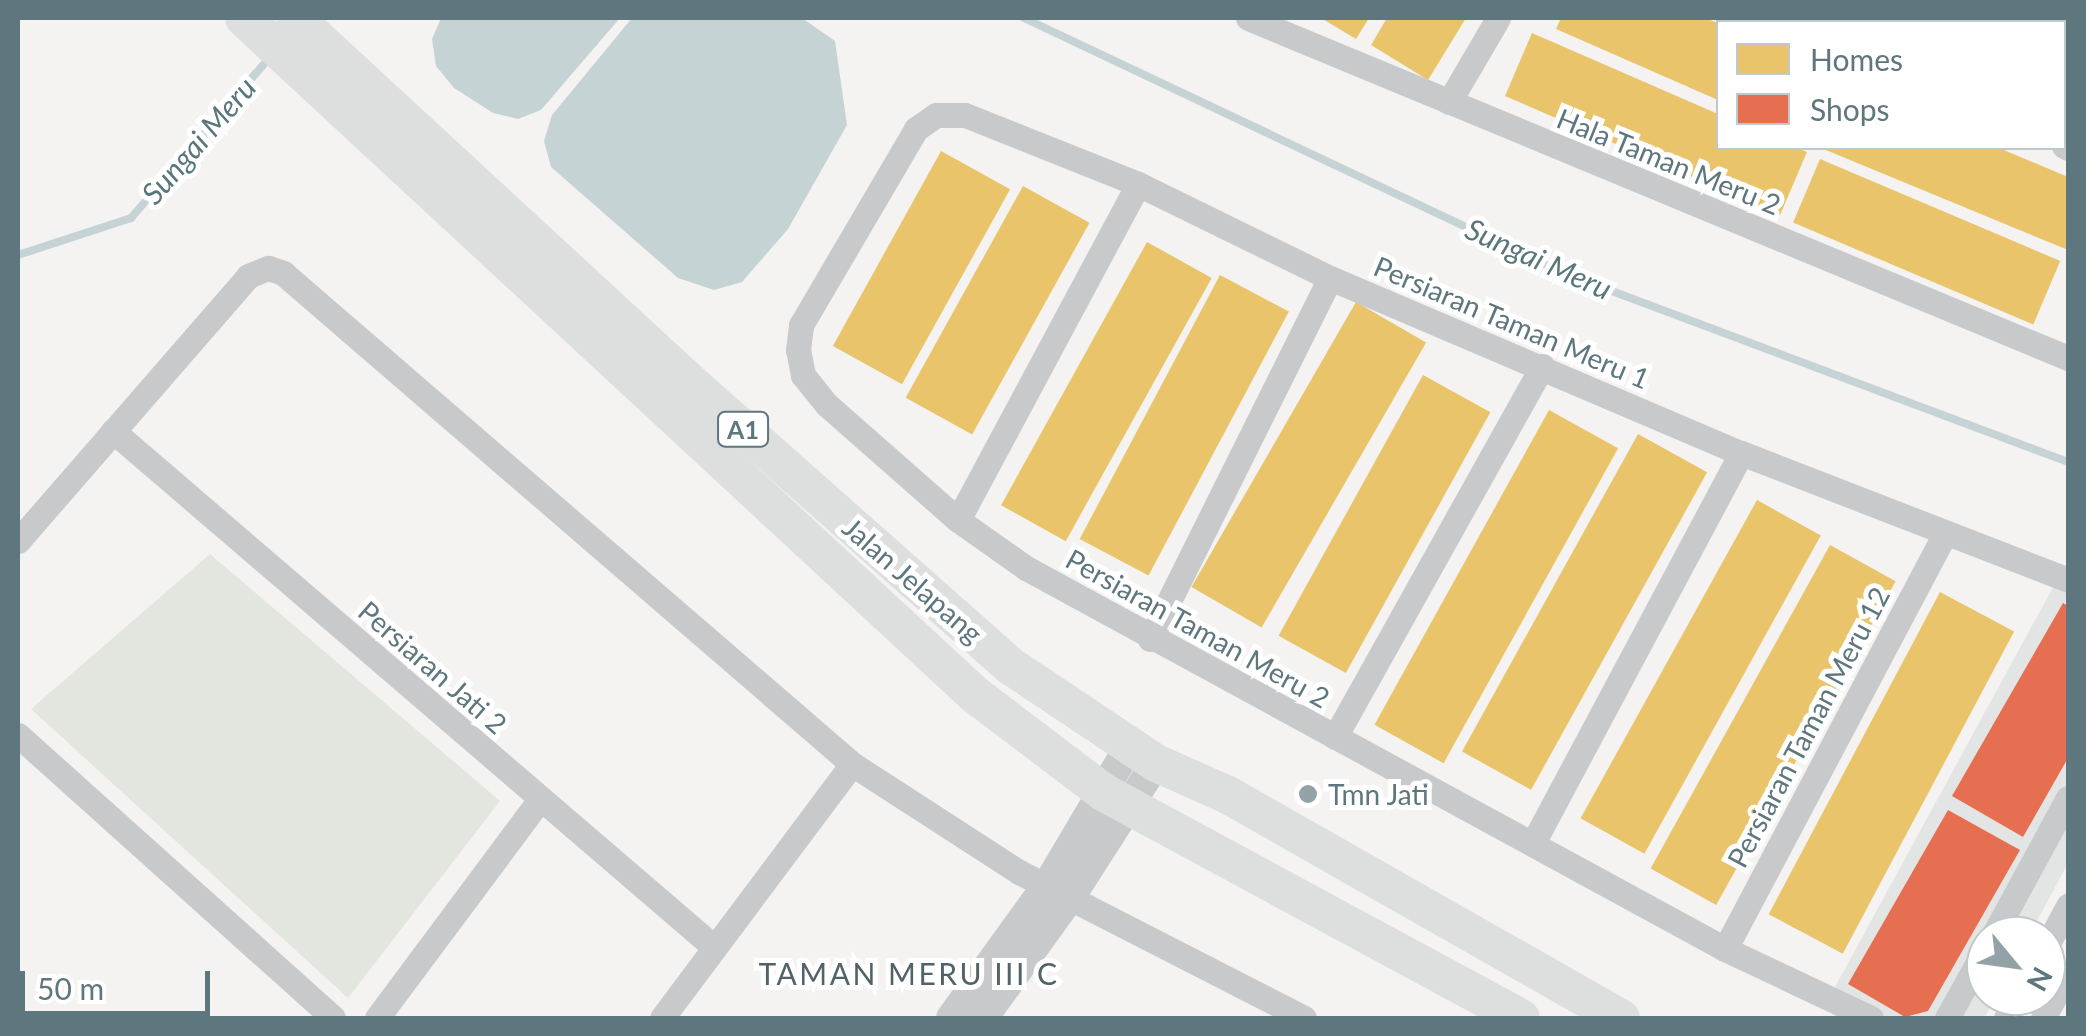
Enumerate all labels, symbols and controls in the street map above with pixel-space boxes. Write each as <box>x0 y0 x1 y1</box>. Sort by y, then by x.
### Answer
legend <box>1716 20 2066 150</box>
text: Homes <box>1810 41 1903 77</box>
water label: Sungai Meru <box>133 69 263 211</box>
text: Shops <box>1810 91 1890 127</box>
street label: Hala Taman Meru 2 <box>1552 101 1786 221</box>
water label: Sungai Meru <box>1460 210 1618 306</box>
street label: Persiaran Taman Meru 1 <box>1369 249 1655 395</box>
road number: A1 <box>716 409 770 449</box>
street label: Jalan Jelapang <box>836 510 990 650</box>
street label: Persiaran Taman Meru 2 <box>1060 541 1336 715</box>
street label: Persiaran Taman Meru 12 <box>1720 581 1896 873</box>
street label: Persiaran Jati 2 <box>352 593 514 741</box>
place label: Tmn Jati <box>1328 777 1430 811</box>
marker: Tmn Jati <box>1297 783 1319 805</box>
north arrow <box>1966 916 2066 1016</box>
scale bar <box>25 951 215 1013</box>
district label: TAMAN MERU III C <box>758 955 1060 991</box>
text: N <box>2020 962 2061 997</box>
text: 50 m <box>37 970 104 1006</box>

